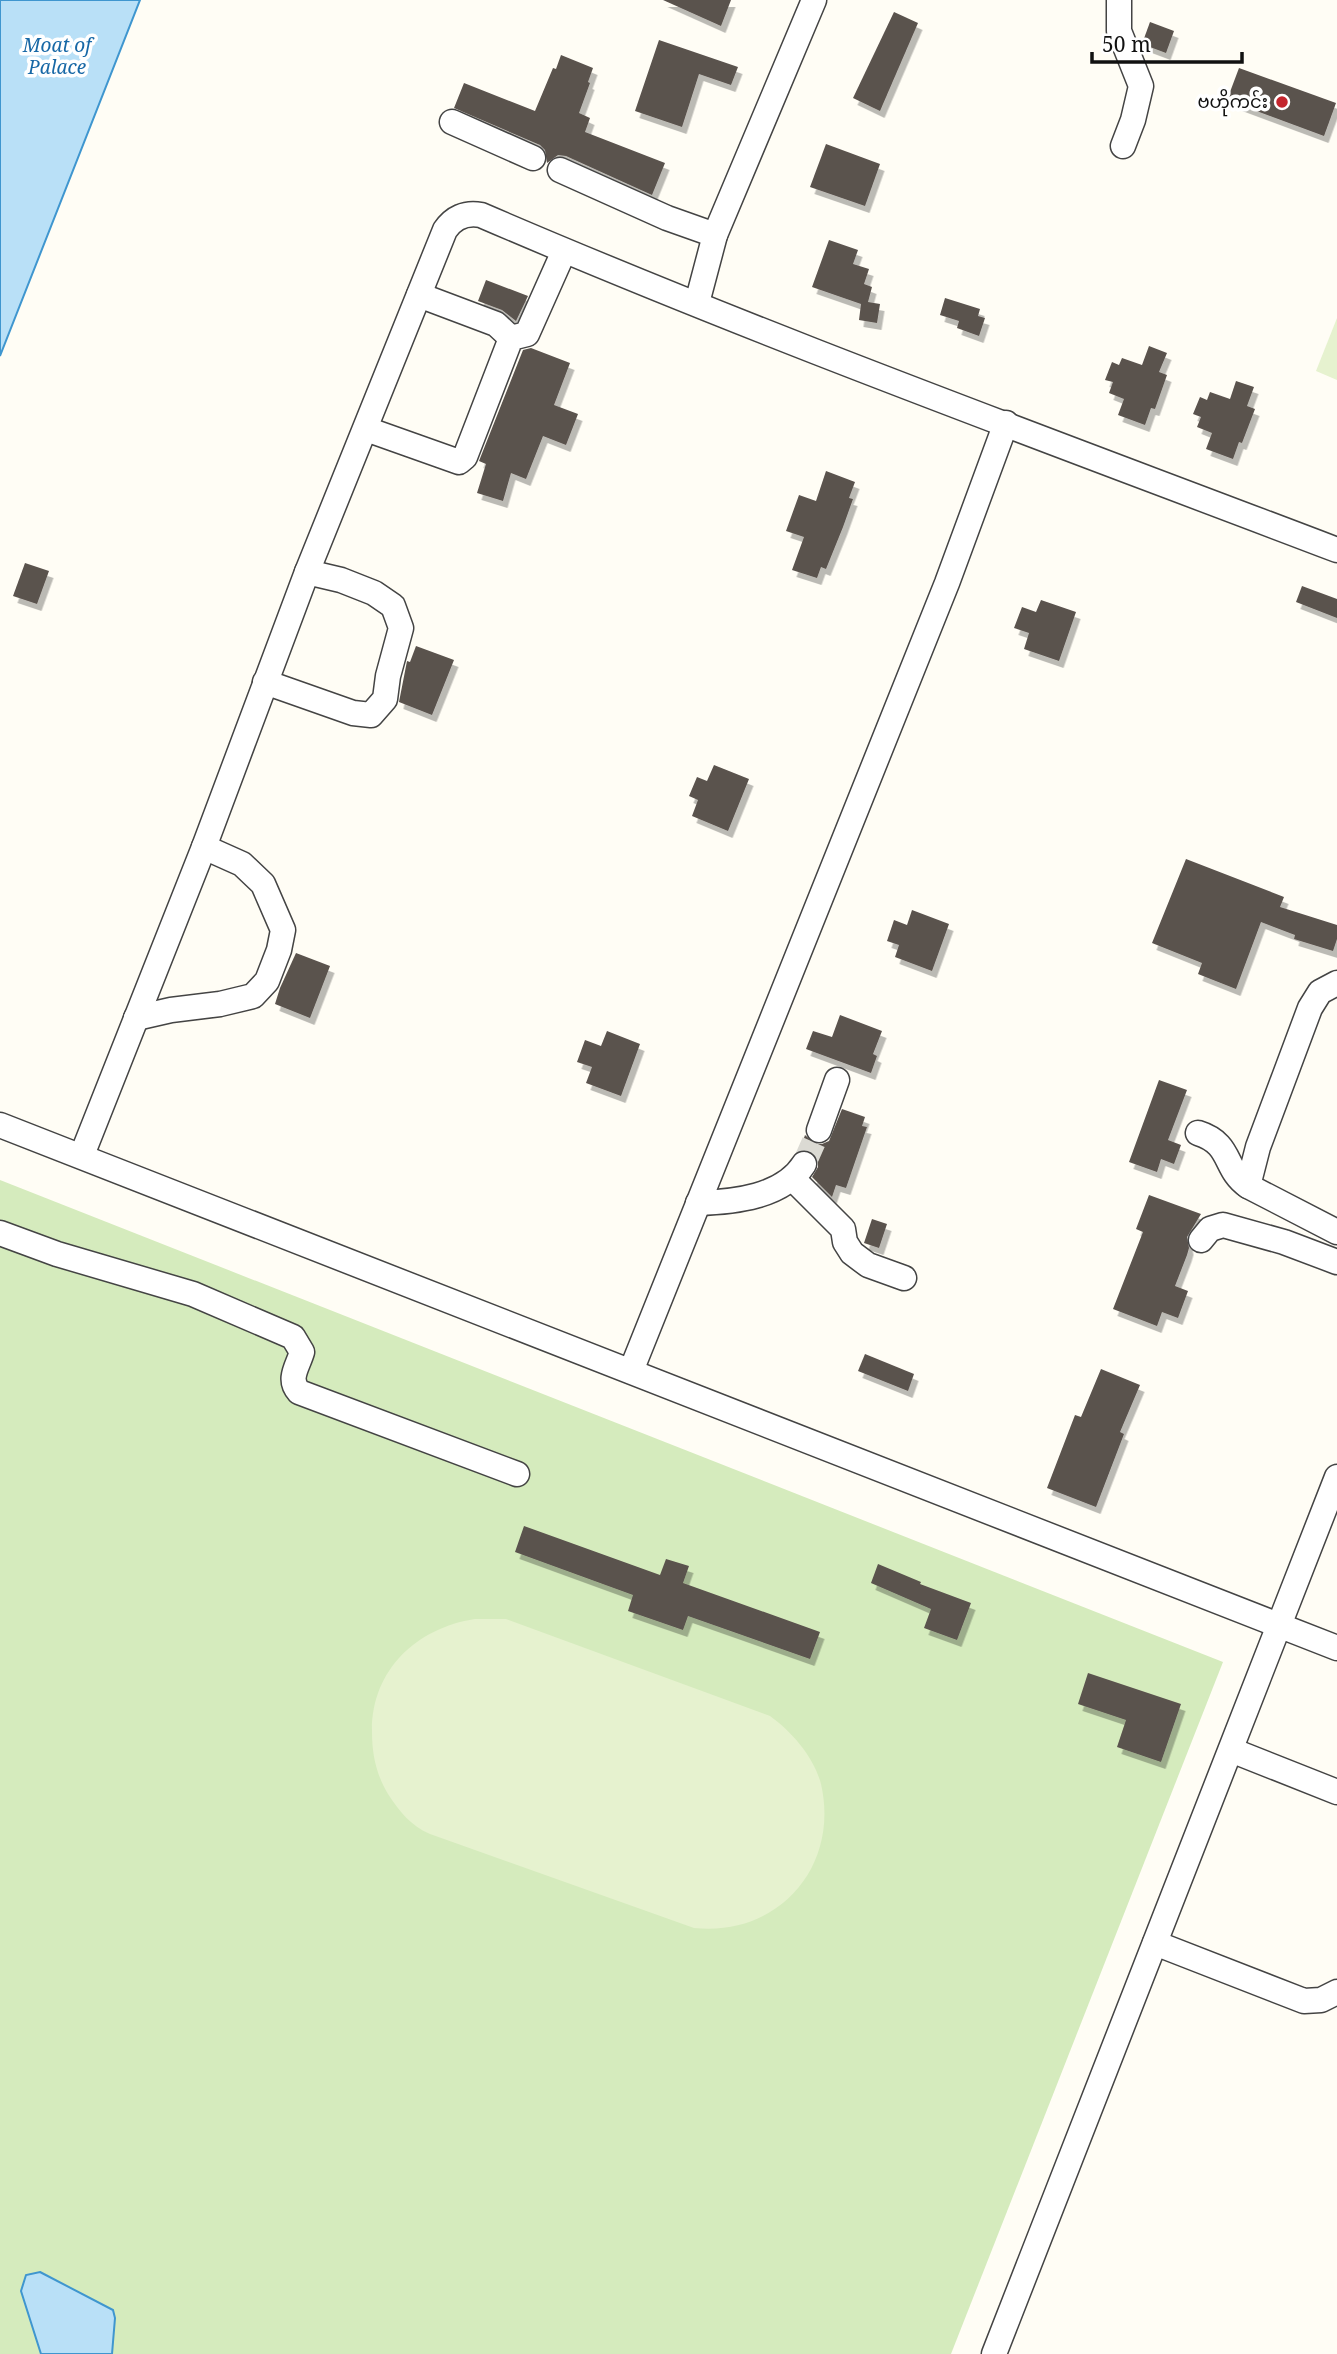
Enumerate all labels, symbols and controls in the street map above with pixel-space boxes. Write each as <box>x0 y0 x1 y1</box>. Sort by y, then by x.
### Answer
scale bar <box>1092 21 1242 65</box>
text: 50 m <box>1102 30 1151 58</box>
water label: Moat of Palace <box>22 32 95 80</box>
place label: ဗဟိုကင်း <box>1197 88 1268 117</box>
marker: ဗဟိုကင်း <box>1274 94 1290 110</box>

